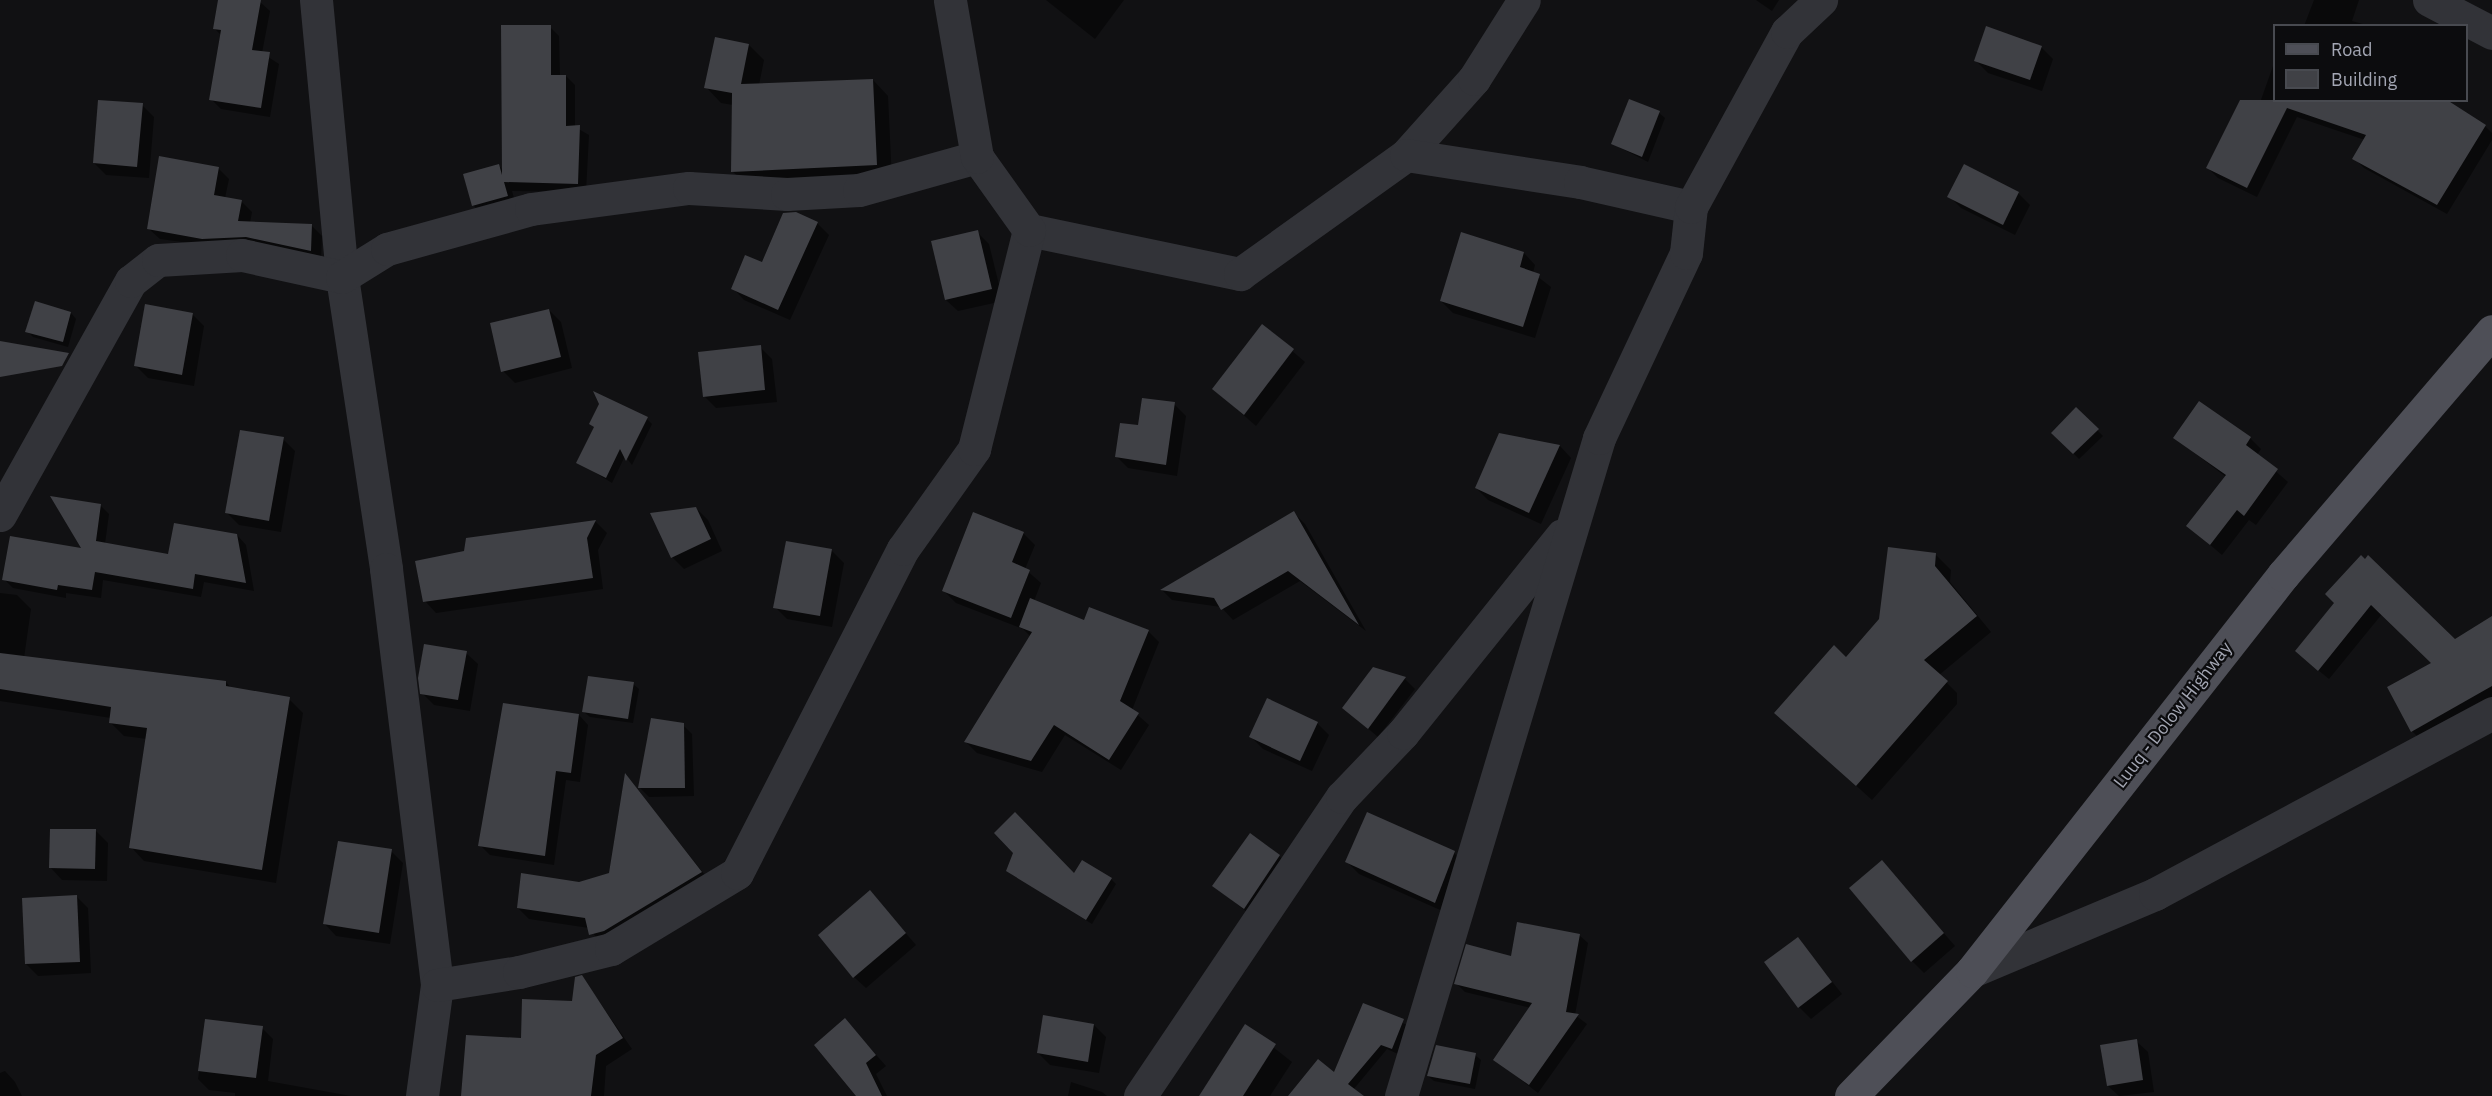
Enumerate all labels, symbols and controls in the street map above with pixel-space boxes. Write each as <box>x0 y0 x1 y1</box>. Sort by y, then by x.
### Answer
legend <box>2273 24 2468 102</box>
text: Road <box>2331 38 2372 61</box>
text: Building <box>2331 68 2397 91</box>
street label: Luuq - Dolow Highway <box>2109 638 2237 792</box>

